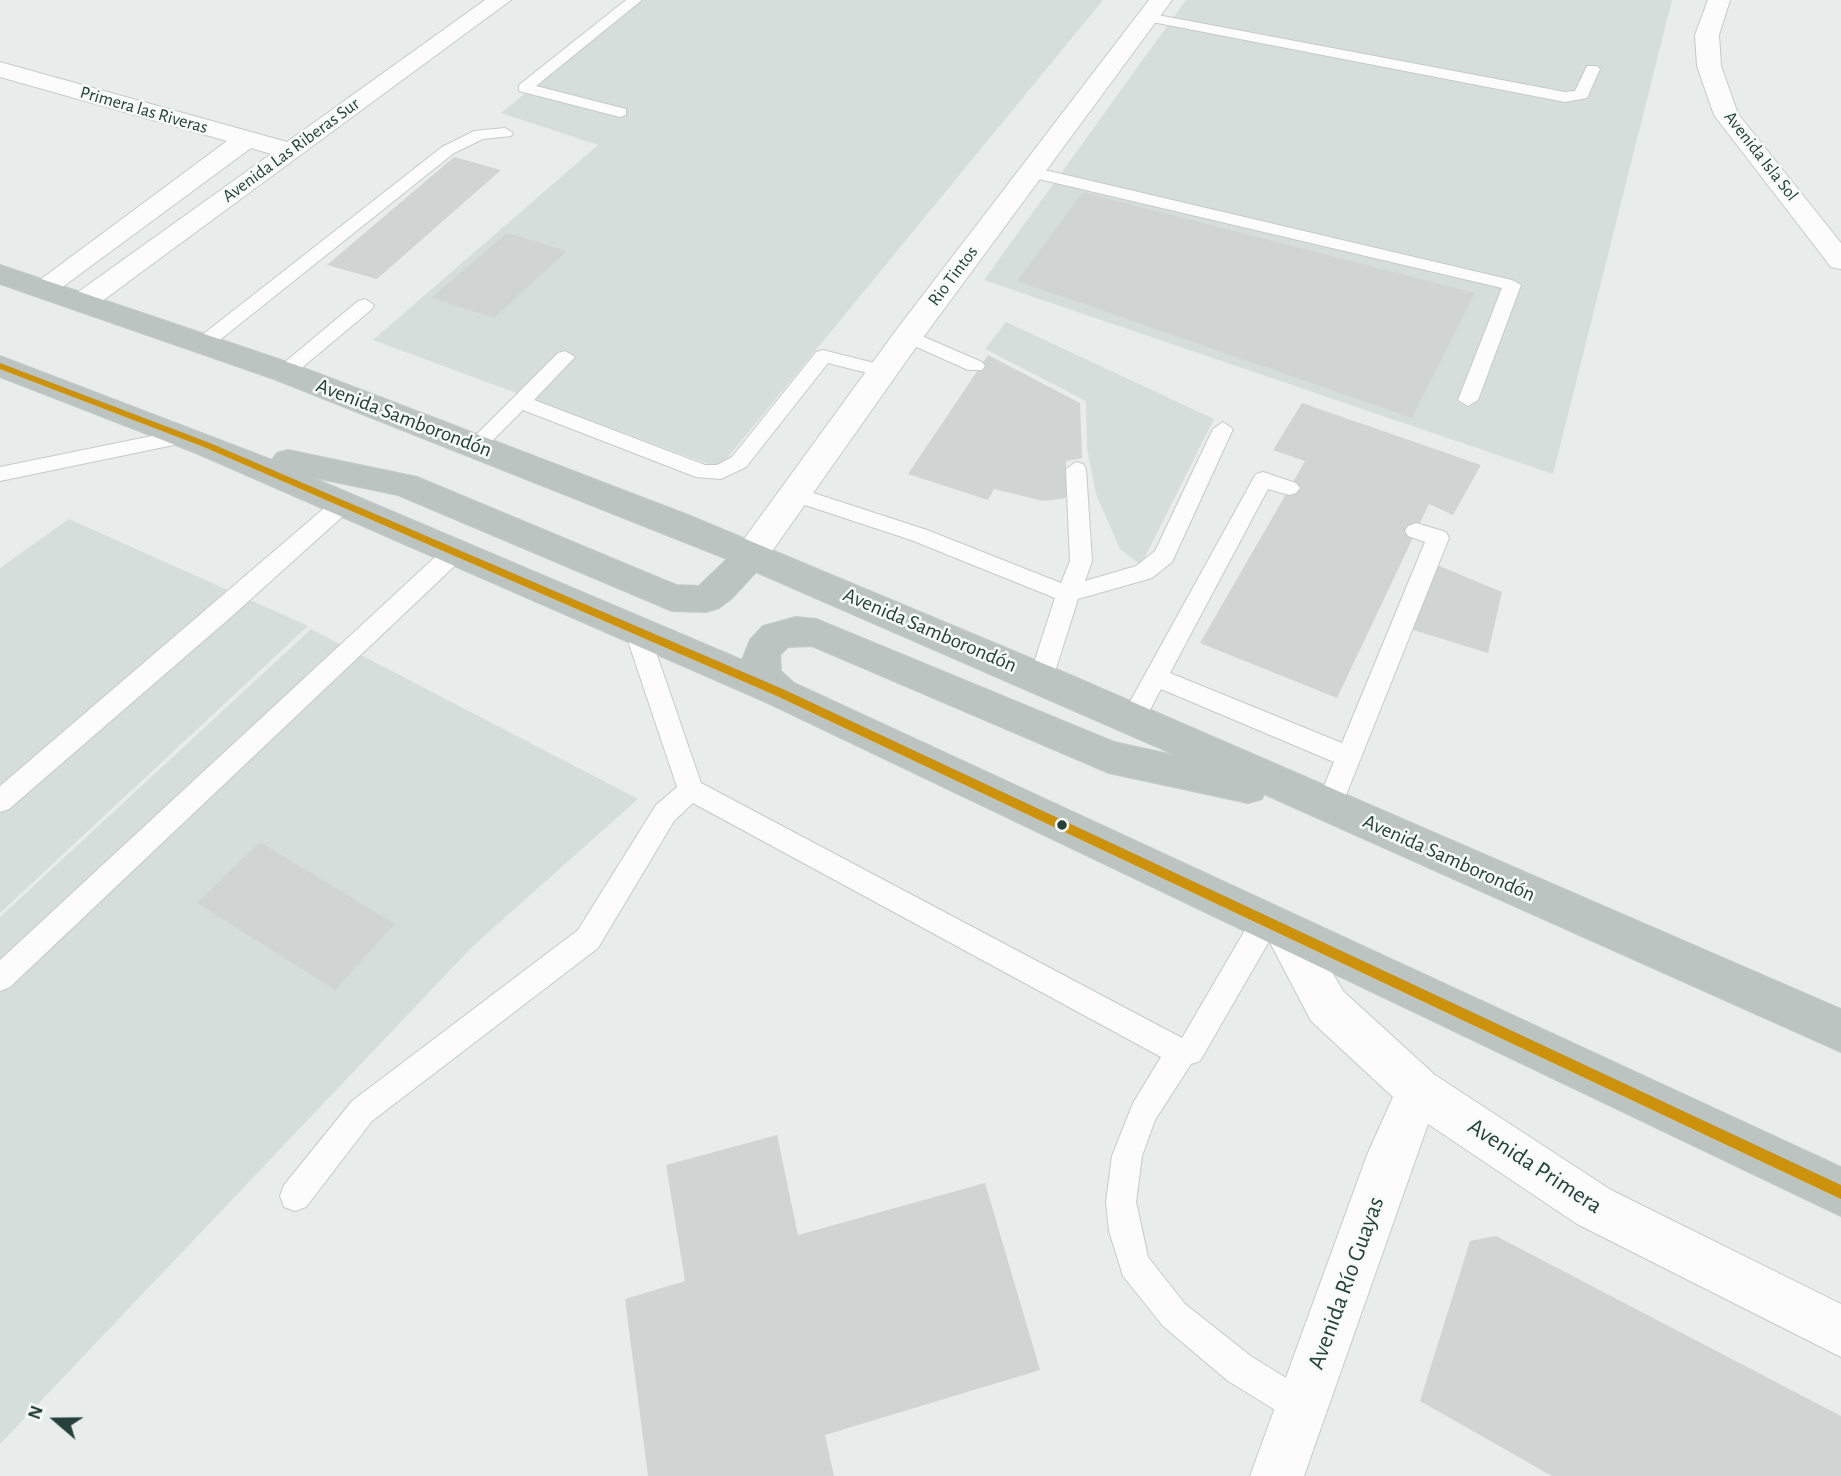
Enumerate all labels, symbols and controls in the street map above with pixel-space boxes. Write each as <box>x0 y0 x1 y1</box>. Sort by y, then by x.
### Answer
street label: Primera las Riveras <box>78 81 210 139</box>
street label: Avenida Las Riberas Sur <box>218 93 364 207</box>
street label: Avenida Isla Sol <box>1719 107 1803 205</box>
street label: Rio Tintos <box>923 242 983 310</box>
street label: Avenida Samborondón <box>313 373 495 463</box>
street label: Avenida Samborondón <box>839 582 1021 678</box>
street label: Avenida Samborondón <box>1359 809 1539 907</box>
unlabelled marker <box>1055 818 1069 832</box>
street label: Avenida Primera <box>1462 1112 1608 1220</box>
street label: Avenida Río Guayas <box>1301 1193 1391 1373</box>
north arrow <box>21 1385 91 1455</box>
text: N <box>25 1403 47 1422</box>

